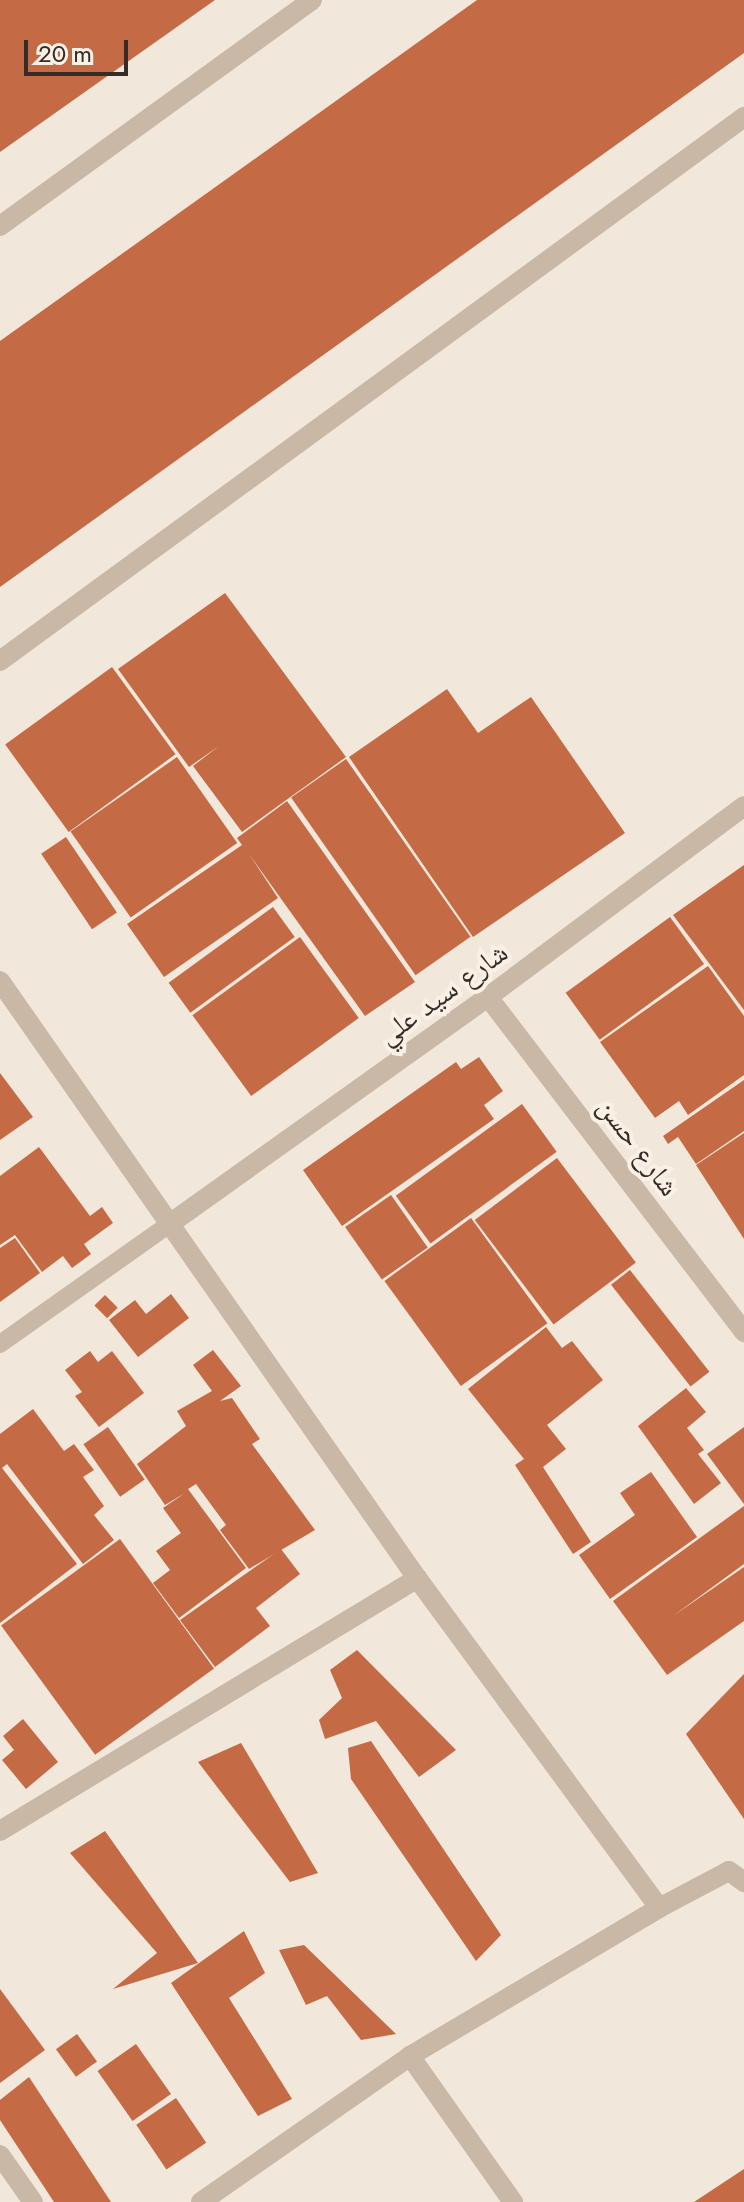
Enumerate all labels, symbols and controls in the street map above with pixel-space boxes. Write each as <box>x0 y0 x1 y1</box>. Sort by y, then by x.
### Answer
scale bar <box>28 24 132 74</box>
text: 20 m <box>38 36 92 71</box>
street label: شارع سيد علي <box>372 936 514 1052</box>
street label: شارع حسن <box>590 1091 686 1203</box>

